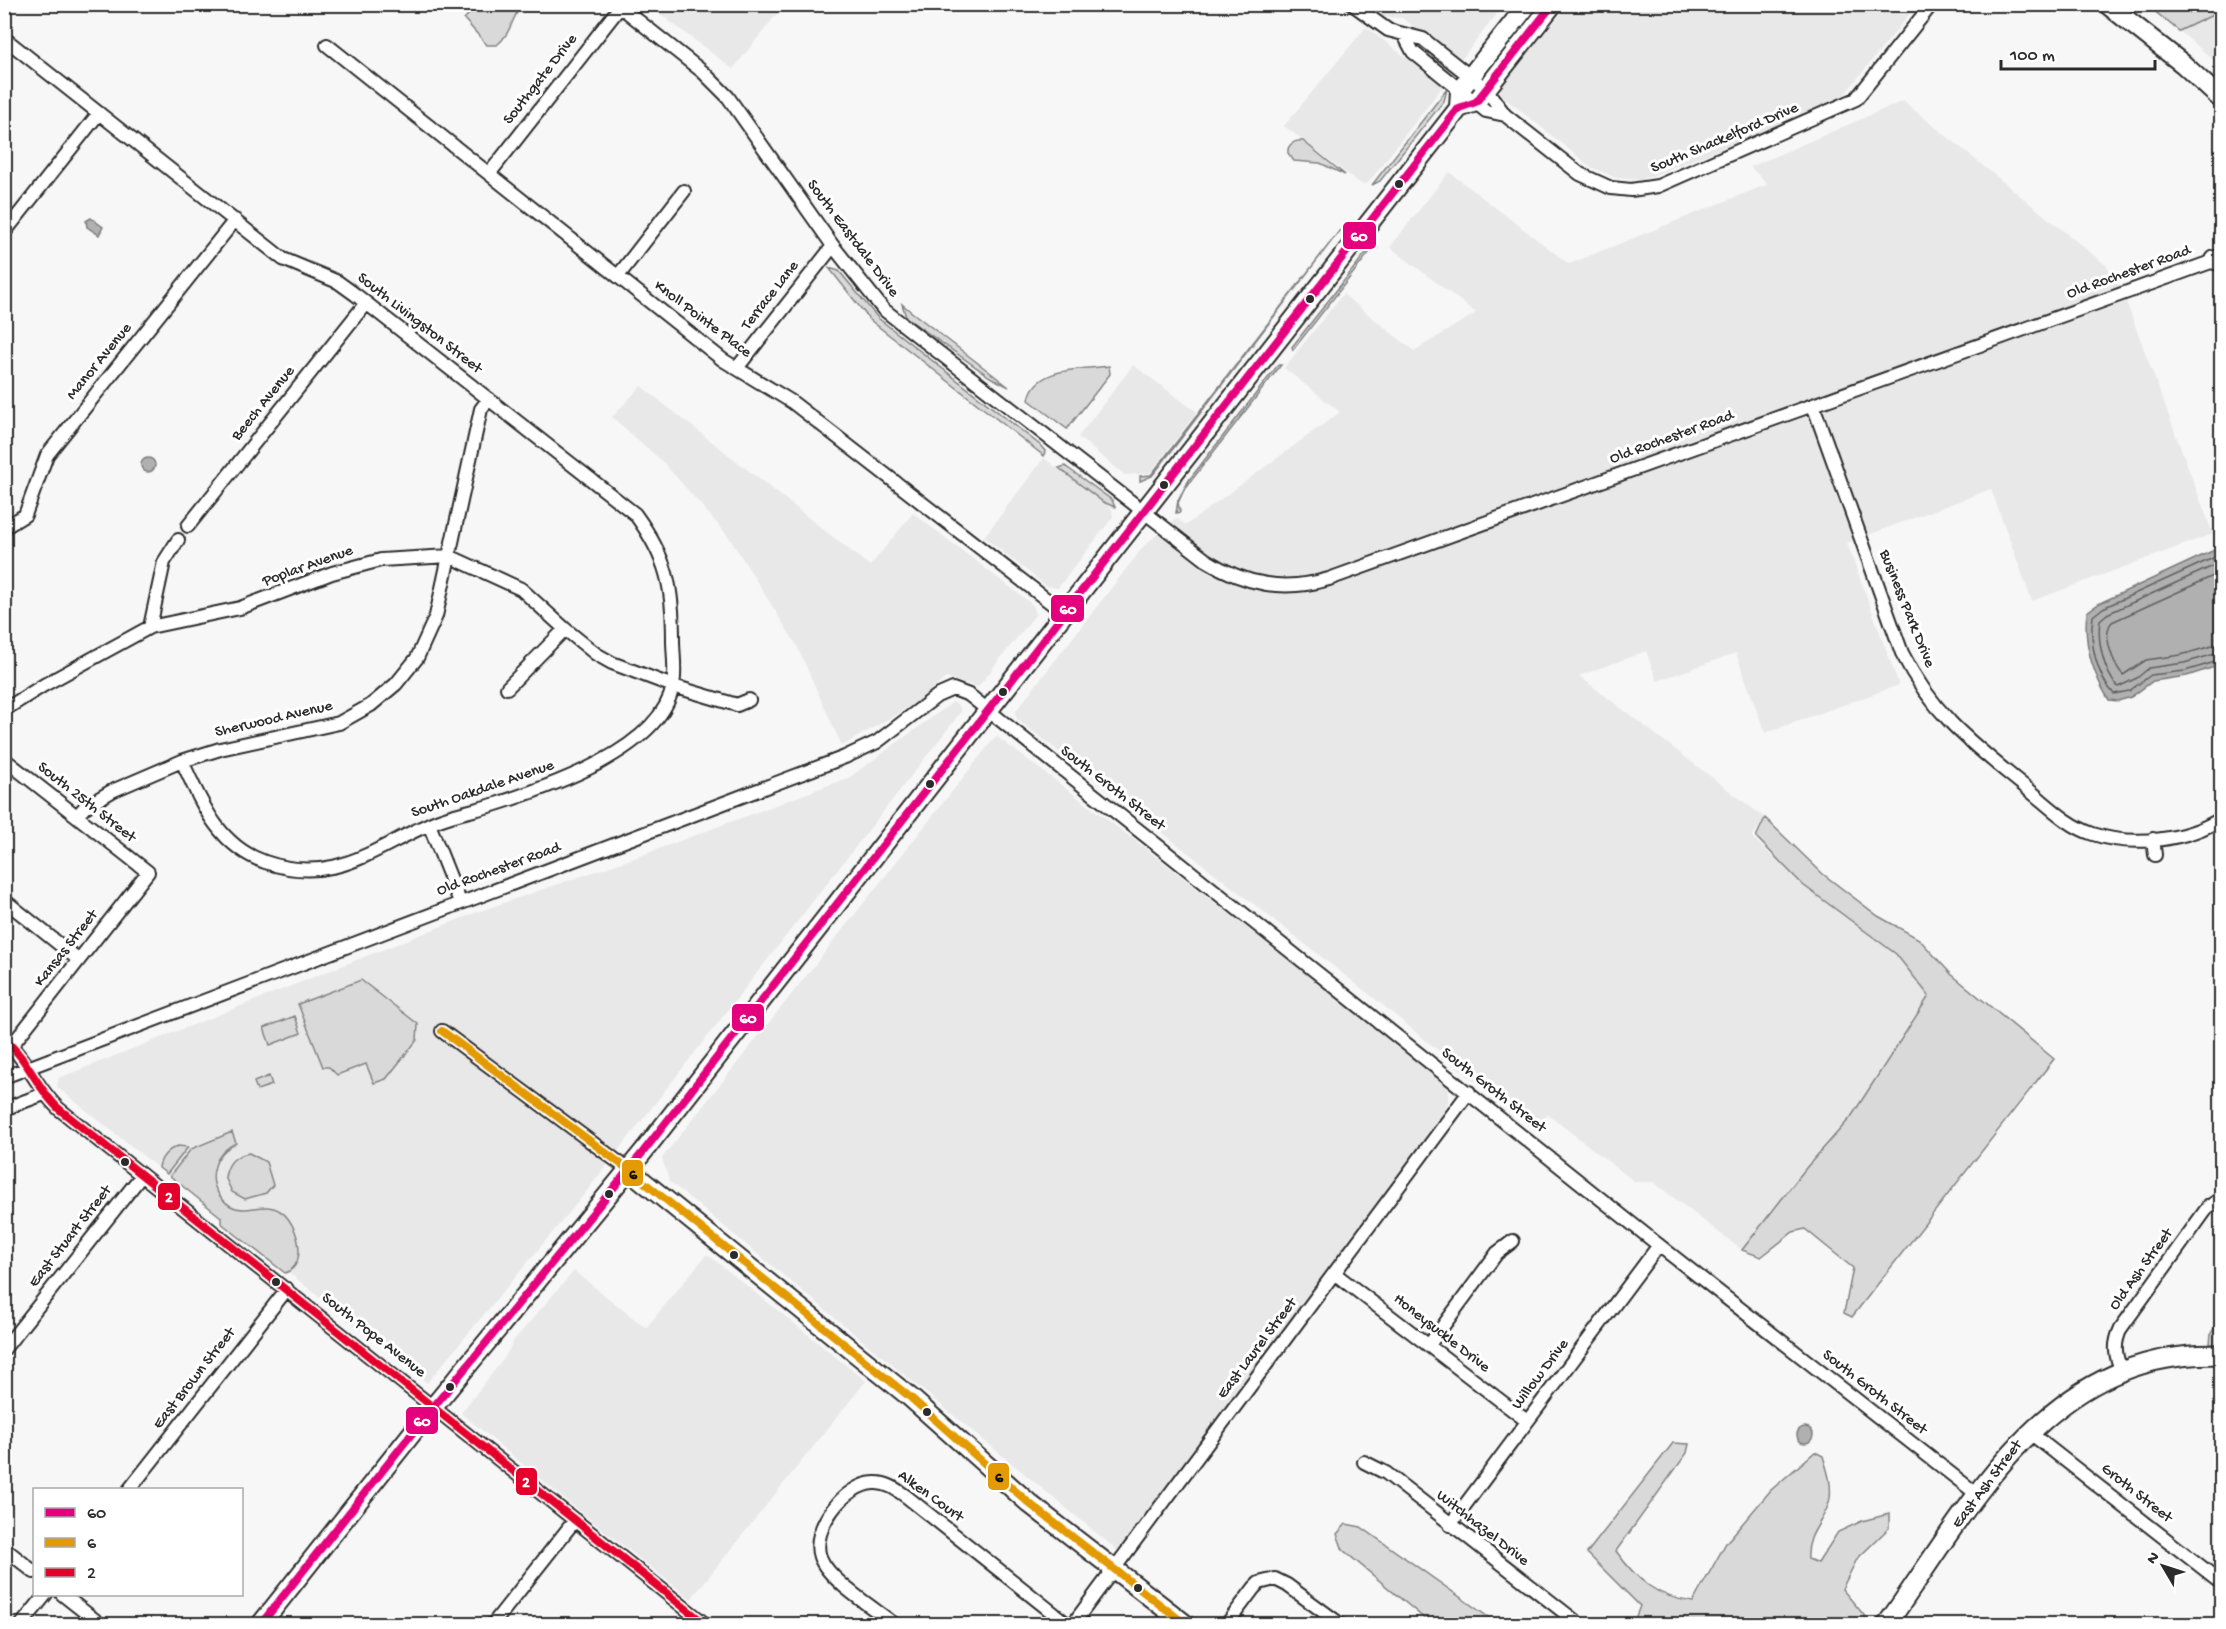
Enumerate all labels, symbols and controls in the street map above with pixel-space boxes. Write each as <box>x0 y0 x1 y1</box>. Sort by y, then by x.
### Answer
street label: Southgate Drive <box>500 30 583 129</box>
scale bar <box>2001 33 2156 71</box>
text: 100 m <box>2009 46 2055 67</box>
street label: South Shackelford Drive <box>1648 99 1802 179</box>
street label: South Eastdale Drive <box>802 177 903 302</box>
unlabelled marker <box>1393 178 1405 190</box>
line badge: 60 <box>1342 221 1377 250</box>
text: 60 <box>1350 229 1368 248</box>
street label: Old Rochester Road <box>2064 241 2195 304</box>
street label: Terrace Lane <box>737 257 804 335</box>
street label: South Livingston Street <box>353 269 486 380</box>
street label: Knoll Pointe Place <box>649 277 755 363</box>
unlabelled marker <box>1304 293 1316 305</box>
street label: Manor Avenue <box>63 319 137 404</box>
street label: Beech Avenue <box>227 362 300 446</box>
street label: Old Rochester Road <box>1607 406 1738 469</box>
unlabelled marker <box>1158 479 1170 491</box>
street label: Poplar Avenue <box>259 542 357 593</box>
street label: Business Park Drive <box>1873 546 1939 671</box>
line badge: 60 <box>1050 594 1085 623</box>
text: 60 <box>1059 602 1077 621</box>
unlabelled marker <box>997 686 1009 698</box>
street label: Sherwood Avenue <box>213 697 335 743</box>
street label: South Groth Street <box>1056 742 1169 837</box>
street label: South Oakdale Avenue <box>409 756 558 823</box>
street label: South 25th Street <box>33 759 140 848</box>
unlabelled marker <box>924 778 936 790</box>
street label: Old Rochester Road <box>434 838 565 901</box>
street label: Kansas Street <box>31 906 104 991</box>
line badge: 60 <box>731 1003 765 1032</box>
text: 60 <box>739 1011 757 1030</box>
street label: South Groth Street <box>1437 1044 1550 1139</box>
unlabelled marker <box>119 1156 131 1168</box>
line badge: 6 <box>621 1159 644 1187</box>
text: 6 <box>629 1167 638 1186</box>
street label: East Stuart Street <box>25 1181 118 1292</box>
line badge: 2 <box>157 1182 181 1211</box>
unlabelled marker <box>603 1188 615 1200</box>
text: 2 <box>165 1190 173 1209</box>
street label: Old Ash Street <box>2106 1224 2179 1315</box>
unlabelled marker <box>728 1249 740 1261</box>
unlabelled marker <box>270 1276 282 1288</box>
street label: South Pope Avenue <box>317 1289 430 1383</box>
street label: Honeysuckle Drive <box>1389 1290 1494 1378</box>
street label: East Laurel Street <box>1214 1294 1303 1403</box>
street label: East Brown Street <box>149 1323 241 1434</box>
street label: Willow Drive <box>1508 1335 1574 1414</box>
street label: South Groth Street <box>1818 1346 1931 1441</box>
unlabelled marker <box>444 1381 456 1393</box>
line badge: 60 <box>405 1406 439 1435</box>
unlabelled marker <box>921 1406 933 1418</box>
text: 60 <box>413 1414 431 1433</box>
street label: East Ash Street <box>1949 1436 2028 1533</box>
street label: Groth Street <box>2096 1460 2177 1529</box>
line badge: 6 <box>987 1462 1010 1491</box>
line badge: 2 <box>515 1467 538 1496</box>
street label: Alken Court <box>894 1467 968 1528</box>
text: 6 <box>995 1470 1004 1489</box>
text: 2 <box>522 1475 530 1494</box>
street label: Witchhazel Drive <box>1432 1487 1533 1572</box>
legend <box>33 1488 243 1596</box>
text: 60 <box>87 1504 106 1525</box>
text: 6 <box>87 1534 97 1555</box>
north arrow <box>2133 1536 2193 1596</box>
text: N <box>2143 1548 2165 1569</box>
text: 2 <box>87 1564 96 1585</box>
unlabelled marker <box>1132 1582 1144 1594</box>

